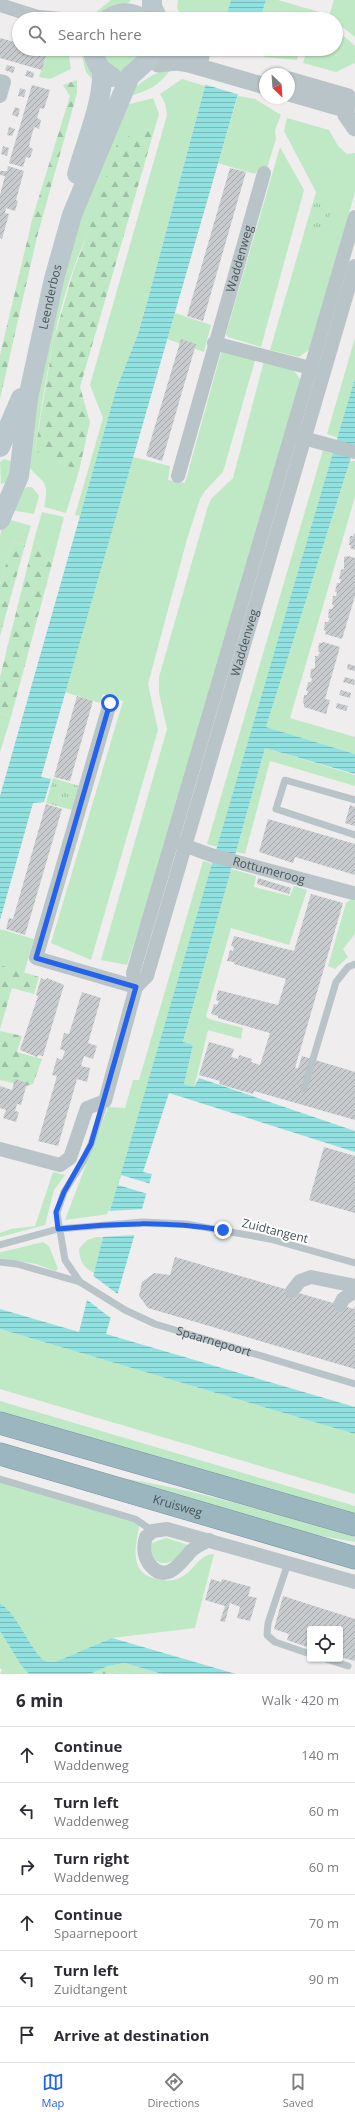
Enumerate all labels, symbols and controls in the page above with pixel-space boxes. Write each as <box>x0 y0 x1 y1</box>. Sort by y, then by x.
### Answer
search box <box>12 12 343 56</box>
icon: search <box>26 23 48 45</box>
text: Search here <box>58 24 142 44</box>
north arrow <box>259 68 295 104</box>
street label: Waddenweg <box>222 222 257 294</box>
street label: Leenderbos <box>34 262 66 331</box>
street label: Waddenweg <box>226 606 262 678</box>
route start <box>101 694 119 712</box>
street label: Rottumeroog <box>231 852 308 888</box>
street label: Zuidtangent <box>240 1214 310 1247</box>
route end <box>214 1221 232 1239</box>
street label: Spaarnepoort <box>174 1322 253 1360</box>
street label: Kruisweg <box>151 1490 205 1521</box>
map controls <box>307 1626 343 1662</box>
button: locate <box>307 1626 343 1662</box>
text: 6 min <box>16 1689 63 1712</box>
text: Walk · 420 m <box>262 1691 339 1709</box>
text: Continue <box>54 1736 122 1756</box>
icon: ahead <box>16 1744 38 1766</box>
text: 140 m <box>301 1746 339 1764</box>
text: Waddenweg <box>54 1756 129 1774</box>
text: Turn left <box>54 1792 119 1812</box>
icon: left <box>16 1800 38 1822</box>
text: 60 m <box>309 1802 339 1820</box>
text: Waddenweg <box>54 1812 129 1830</box>
text: Turn right <box>54 1848 129 1868</box>
icon: right <box>16 1856 38 1878</box>
text: 60 m <box>309 1858 339 1876</box>
text: Waddenweg <box>54 1868 129 1886</box>
text: Continue <box>54 1904 122 1924</box>
icon: ahead <box>16 1912 38 1934</box>
text: 70 m <box>309 1914 339 1932</box>
text: Spaarnepoort <box>54 1924 138 1942</box>
text: Turn left <box>54 1960 119 1980</box>
icon: left <box>16 1968 38 1990</box>
text: 90 m <box>309 1970 339 1988</box>
text: Zuidtangent <box>54 1980 127 1998</box>
icon: arrive <box>16 2024 38 2046</box>
text: Arrive at destination <box>54 2025 209 2045</box>
tab: Map <box>42 2071 64 2110</box>
tab: Directions <box>148 2071 200 2110</box>
tab: Saved <box>283 2071 313 2110</box>

